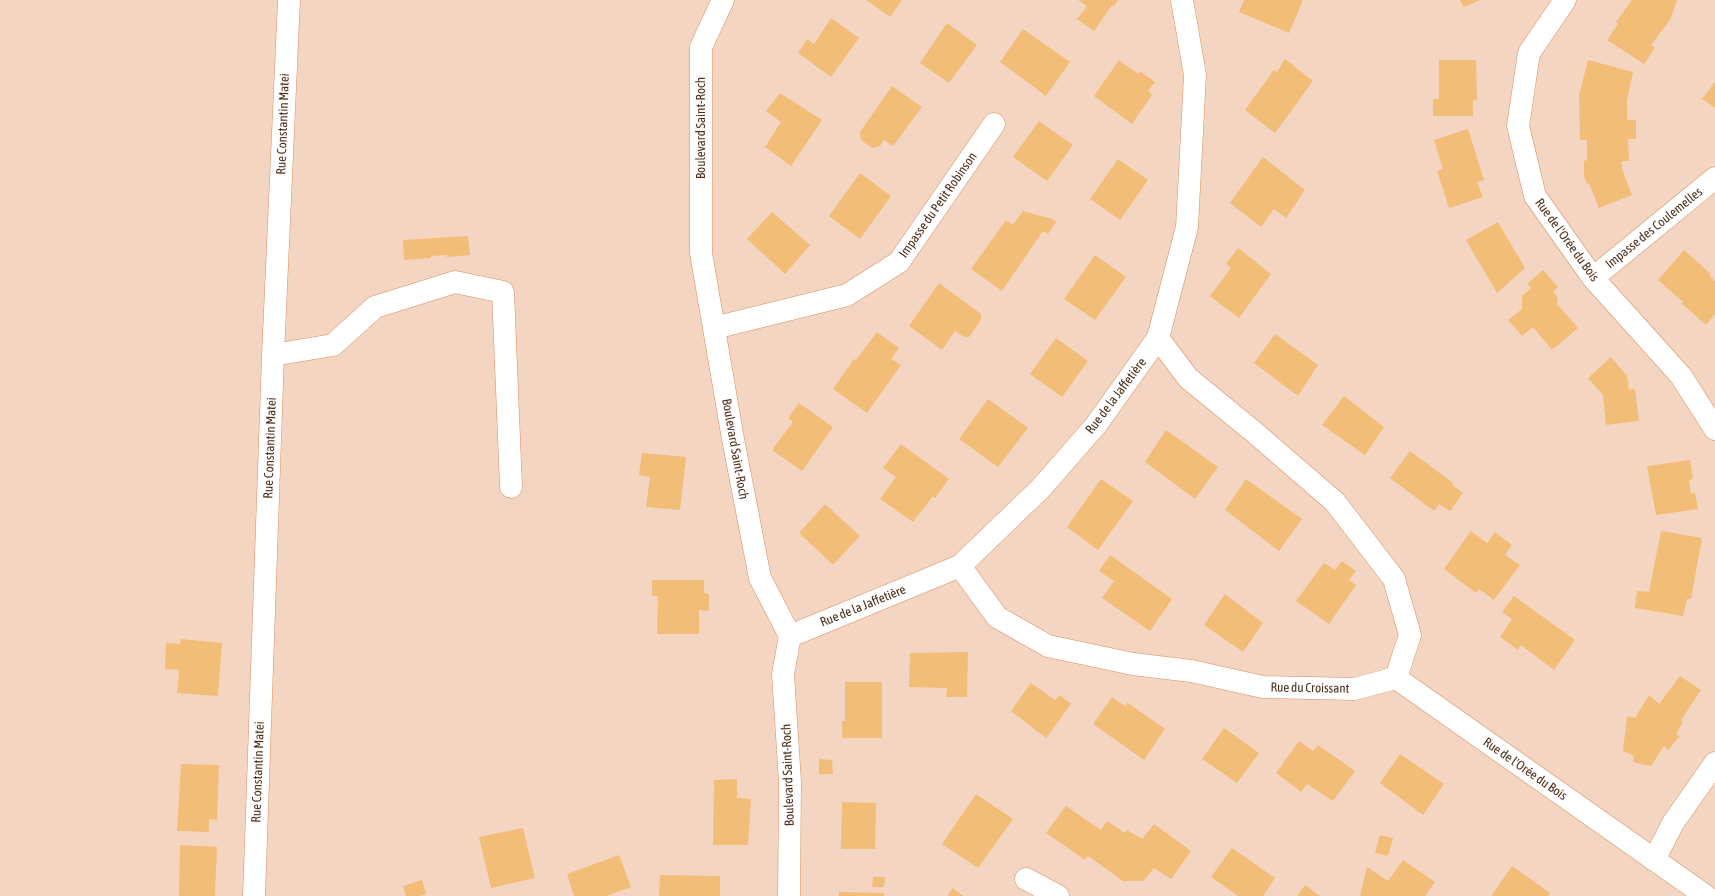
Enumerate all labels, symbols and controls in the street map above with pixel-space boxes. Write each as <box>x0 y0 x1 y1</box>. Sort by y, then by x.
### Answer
street label: Rue Constantin Matei <box>273 73 293 175</box>
street label: Boulevard Saint-Roch <box>693 77 709 179</box>
street label: Impasse du Petit Robinson <box>896 149 980 261</box>
street label: Impasse des Coulemelles <box>1602 184 1706 272</box>
street label: Rue de l'Orée du Bois <box>1532 195 1602 285</box>
street label: Rue de la Jaffetière <box>1082 355 1150 437</box>
street label: Rue Constantin Matei <box>260 397 280 499</box>
street label: Boulevard Saint-Roch <box>718 397 752 501</box>
street label: Rue de la Jaffetière <box>818 582 908 630</box>
street label: Rue du Croissant <box>1270 680 1350 696</box>
street label: Rue Constantin Matei <box>248 721 268 823</box>
street label: Boulevard Saint-Roch <box>778 724 798 826</box>
street label: Rue de l'Orée du Bois <box>1480 734 1570 804</box>

